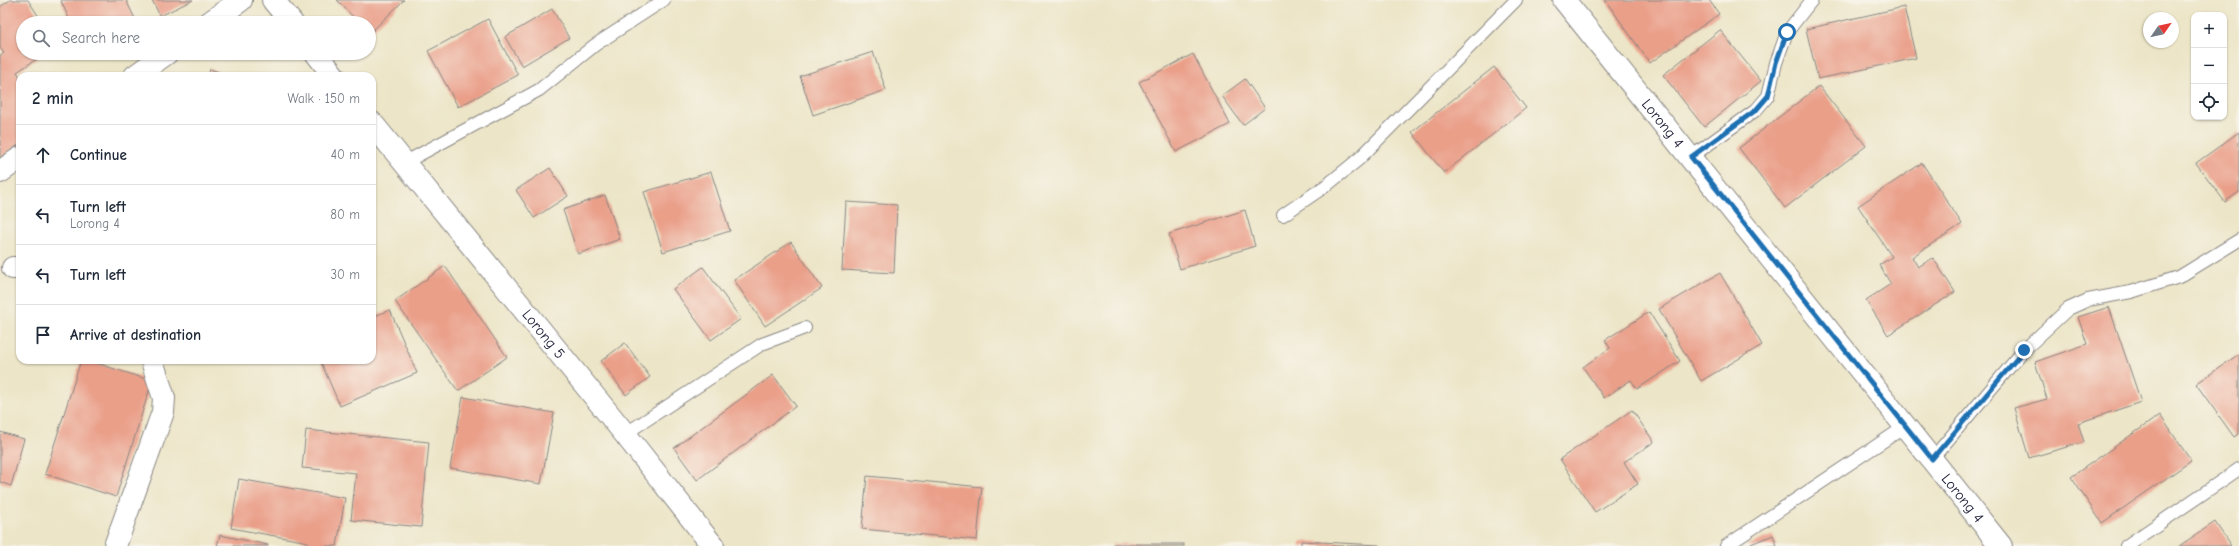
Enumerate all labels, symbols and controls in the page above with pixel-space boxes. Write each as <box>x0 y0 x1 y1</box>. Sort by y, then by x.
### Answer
north arrow <box>2143 12 2179 48</box>
map controls <box>2191 12 2227 120</box>
button: + <box>2191 12 2227 48</box>
search box <box>16 16 376 60</box>
route start <box>1778 23 1796 41</box>
icon: search <box>30 27 52 49</box>
text: Search here <box>62 29 140 47</box>
button: − <box>2191 48 2227 84</box>
button: locate <box>2191 84 2227 120</box>
text: 2 min <box>32 89 73 108</box>
text: Walk · 150 m <box>288 91 360 106</box>
street label: Lorong 4 <box>1638 95 1688 151</box>
icon: ahead <box>32 144 54 166</box>
text: Continue <box>70 146 127 164</box>
text: 40 m <box>331 147 360 162</box>
text: Turn left <box>70 198 126 216</box>
icon: left <box>32 204 54 226</box>
text: 80 m <box>330 207 360 222</box>
text: Lorong 4 <box>70 216 120 231</box>
icon: left <box>32 264 54 286</box>
text: Turn left <box>70 266 126 284</box>
text: 30 m <box>330 267 360 282</box>
street label: Lorong 5 <box>518 306 569 362</box>
icon: arrive <box>32 324 54 346</box>
text: Arrive at destination <box>70 326 201 344</box>
route end <box>2015 341 2033 359</box>
street label: Lorong 4 <box>1938 470 1988 526</box>

